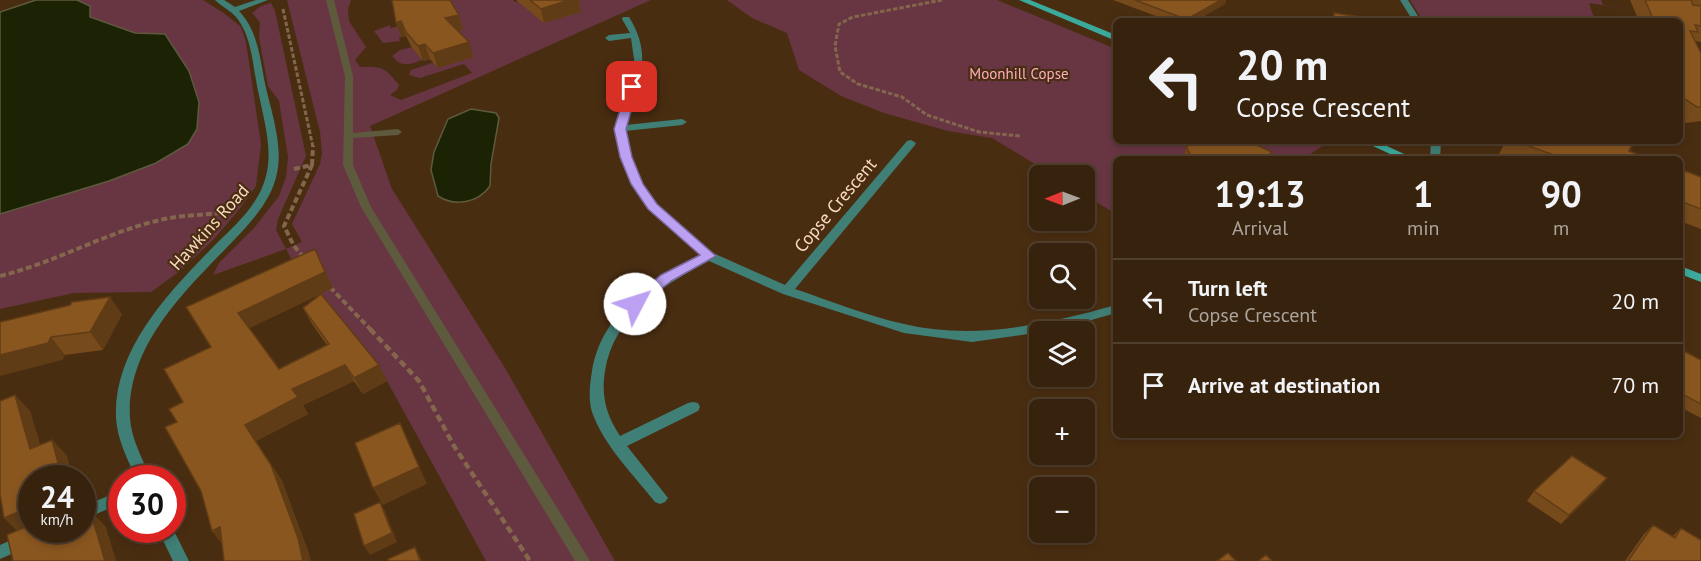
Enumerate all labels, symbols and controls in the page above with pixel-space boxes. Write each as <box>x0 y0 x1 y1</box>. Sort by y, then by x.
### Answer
text: 20 m <box>1236 37 1328 92</box>
icon: left <box>1137 42 1215 120</box>
pin <box>606 61 657 112</box>
park label: Moonhill Copse <box>969 64 1069 83</box>
icon: arrive <box>615 70 648 103</box>
text: Copse Crescent <box>1236 90 1410 124</box>
street label: Copse Crescent <box>789 153 881 257</box>
north arrow <box>1029 165 1095 231</box>
map controls <box>1029 165 1095 543</box>
text: 19:13 <box>1214 170 1306 217</box>
text: 1 <box>1413 170 1433 217</box>
text: 90 <box>1541 170 1582 217</box>
street label: Hawkins Road <box>164 179 254 275</box>
text: Arrival <box>1232 215 1288 241</box>
text: min <box>1407 215 1440 241</box>
text: m <box>1553 215 1569 241</box>
button: search <box>1029 243 1095 309</box>
position arrow <box>603 272 667 336</box>
text: Turn left <box>1188 274 1268 302</box>
icon: left <box>1137 285 1170 318</box>
text: 20 m <box>1611 287 1659 315</box>
text: Copse Crescent <box>1188 302 1317 328</box>
button: layers <box>1029 321 1095 387</box>
icon: arrive <box>1137 369 1170 402</box>
text: Arrive at destination <box>1188 371 1380 399</box>
text: 70 m <box>1611 371 1659 399</box>
button: + <box>1029 399 1095 465</box>
speed limit sign: 30 <box>108 465 186 543</box>
text: 24 <box>40 477 74 516</box>
button: − <box>1029 477 1095 543</box>
text: km/h <box>41 510 73 529</box>

